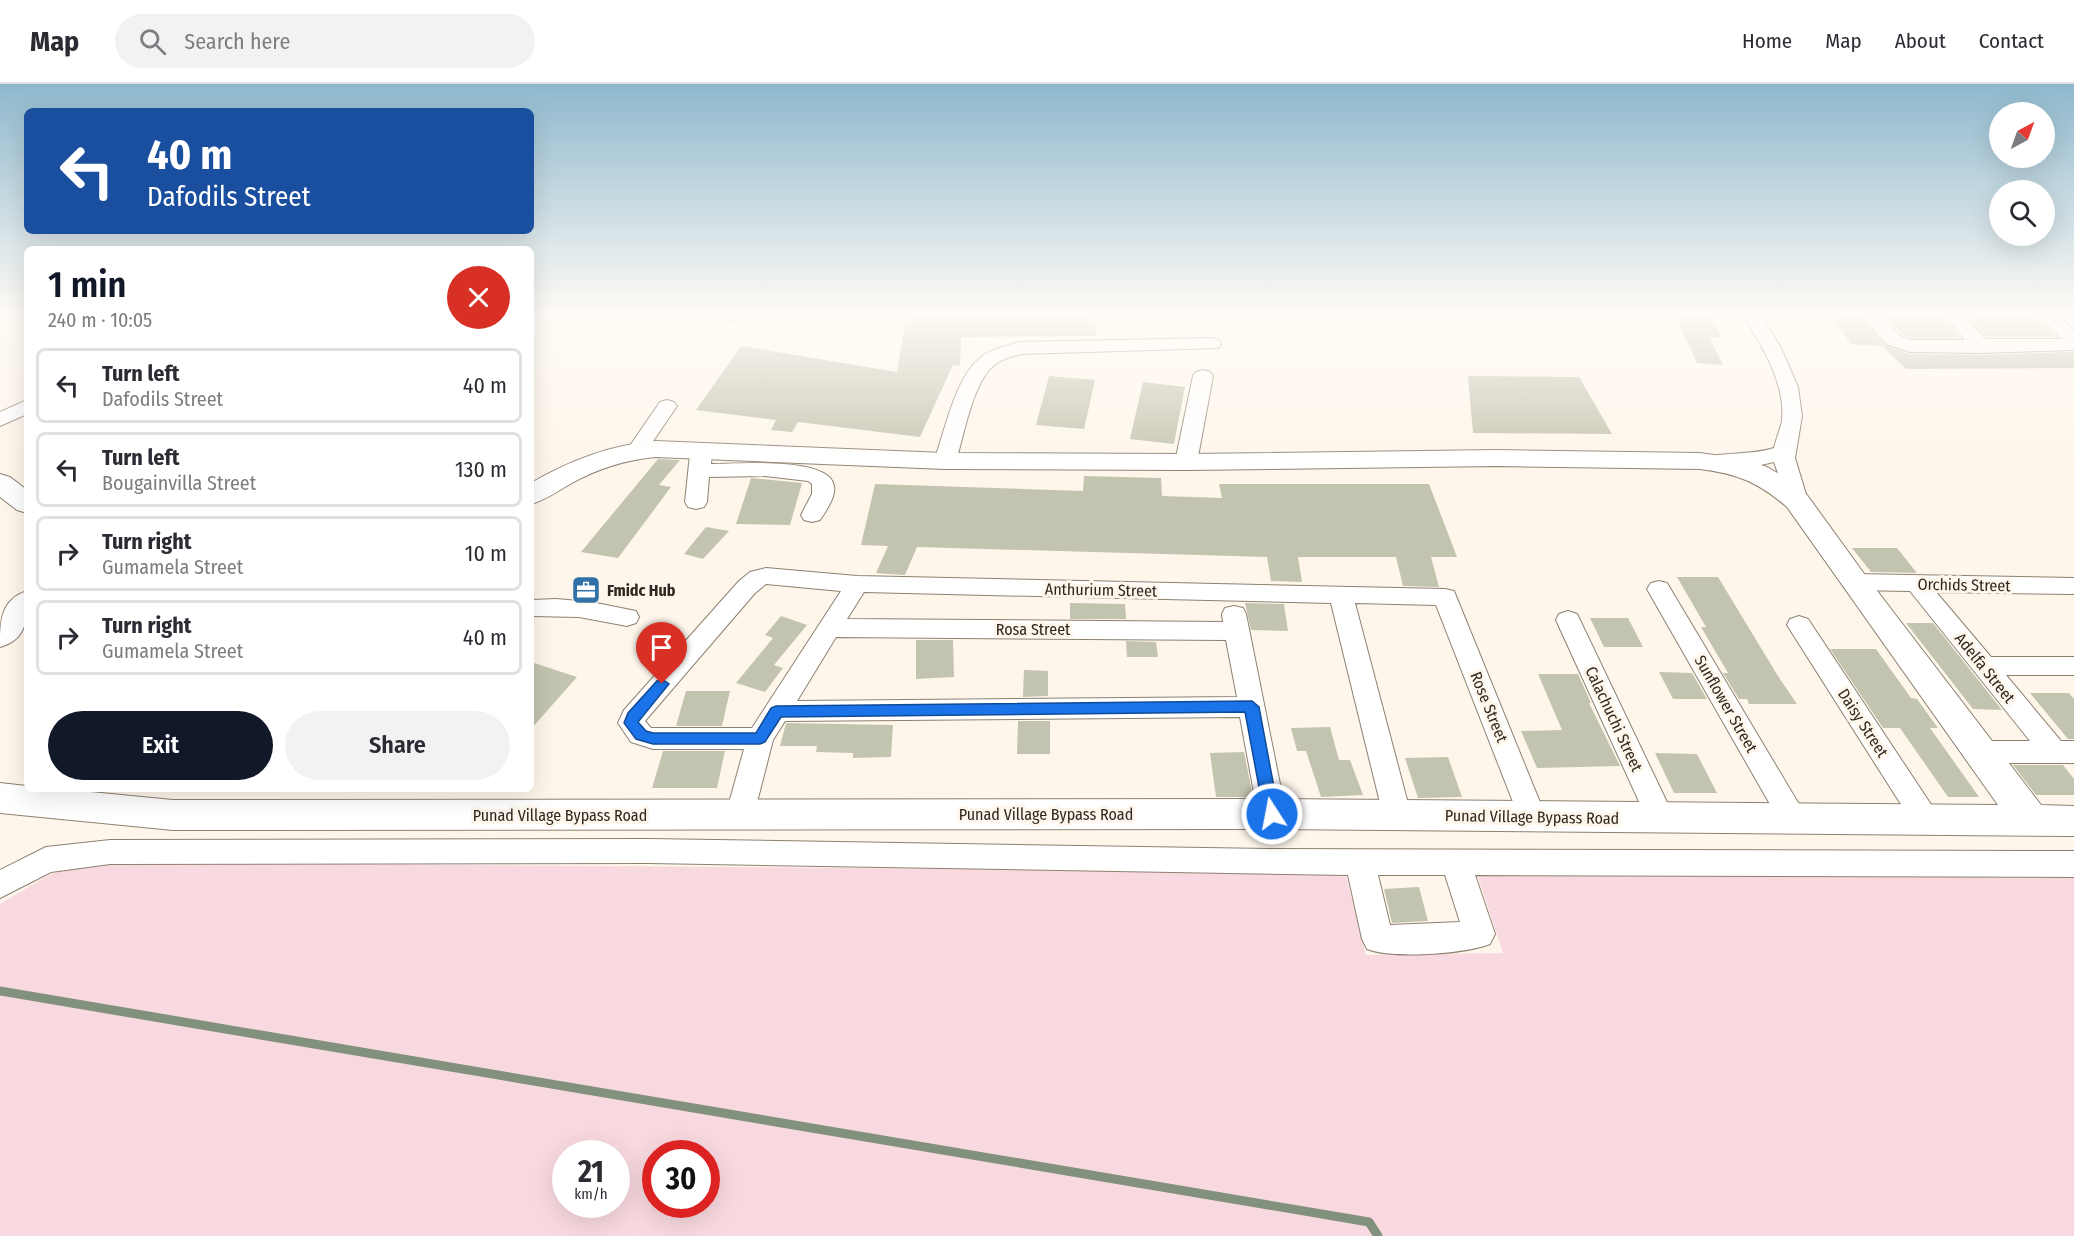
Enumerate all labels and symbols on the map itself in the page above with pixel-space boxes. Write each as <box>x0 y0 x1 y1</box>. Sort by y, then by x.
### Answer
north arrow <box>1989 102 2055 168</box>
office icon: Fmidc Hub <box>570 574 602 606</box>
street label: Orchids Street <box>1917 575 2011 595</box>
street label: Anthurium Street <box>1045 580 1158 600</box>
place label: Fmidc Hub <box>607 581 676 600</box>
street label: Rosa Street <box>996 620 1071 639</box>
pin <box>636 622 687 684</box>
street label: Adelfa Street <box>1951 629 2019 707</box>
street label: Sunflower Street <box>1691 652 1762 757</box>
street label: Calachuchi Street <box>1581 663 1647 775</box>
street label: Rose Street <box>1466 669 1512 746</box>
street label: Daisy Street <box>1834 685 1893 761</box>
position arrow <box>1240 782 1304 846</box>
street label: Punad Village Bypass Road <box>959 805 1133 824</box>
street label: Punad Village Bypass Road <box>473 806 647 825</box>
street label: Punad Village Bypass Road <box>1445 806 1619 828</box>
speed limit sign: 30 <box>642 1140 720 1218</box>

